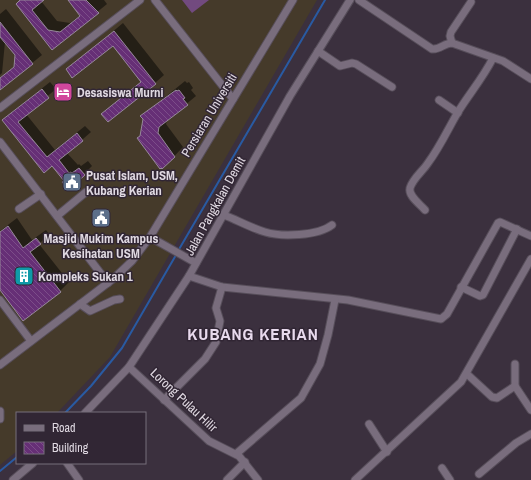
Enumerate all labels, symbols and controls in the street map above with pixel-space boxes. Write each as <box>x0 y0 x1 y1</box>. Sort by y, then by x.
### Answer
street label: Persiaran Universiti <box>177 70 241 160</box>
hotel icon: Desasiswa Murni <box>52 81 74 103</box>
place label: Desasiswa Murni <box>77 84 164 101</box>
street label: Jalan Pangkalan Demit <box>181 154 249 258</box>
place label: Pusat Islam, USM, Kubang Kerian <box>86 167 178 199</box>
public building icon: Pusat Islam, USM, Kubang Kerian <box>61 171 83 193</box>
public building icon: Masjid Mukim Kampus Kesihatan USM <box>90 207 112 229</box>
place label: Masjid Mukim Kampus Kesihatan USM <box>44 230 159 262</box>
building icon: Kompleks Sukan 1 <box>13 265 35 287</box>
place label: Kompleks Sukan 1 <box>38 268 133 285</box>
district label: KUBANG KERIAN <box>187 322 319 345</box>
street label: Lorong Pulau Hilir <box>147 364 222 436</box>
legend <box>16 412 146 464</box>
text: Road <box>52 420 76 436</box>
text: Building <box>52 440 89 456</box>

